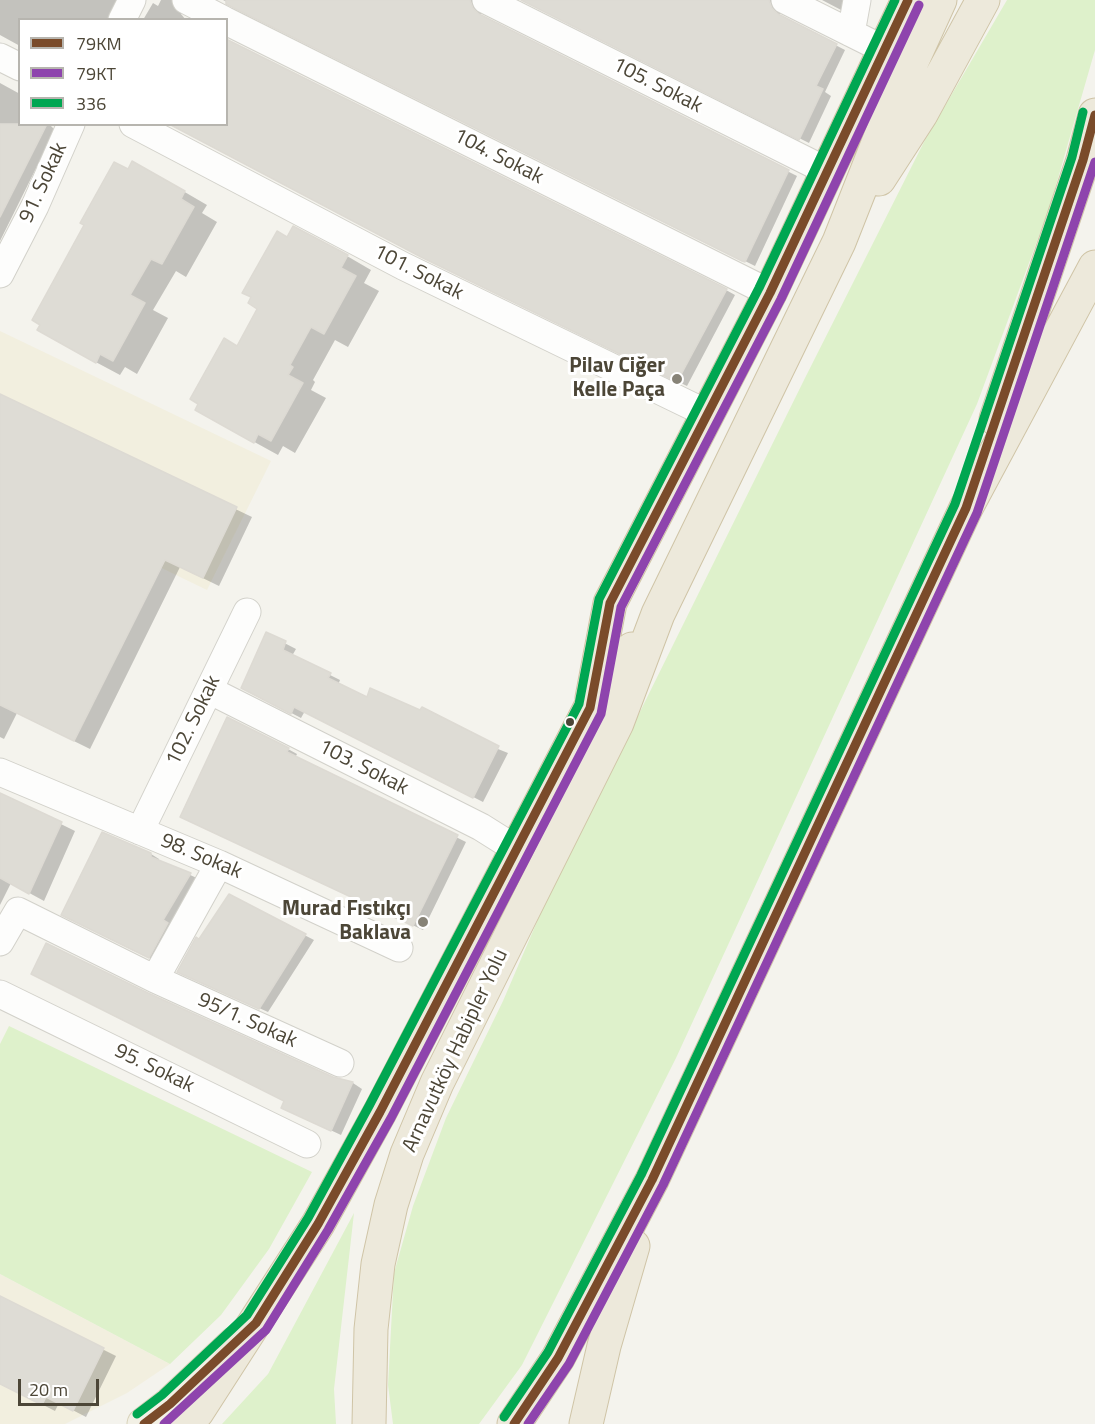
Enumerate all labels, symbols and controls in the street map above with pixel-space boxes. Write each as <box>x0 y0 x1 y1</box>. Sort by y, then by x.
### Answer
legend <box>18 18 228 126</box>
text: 79KM <box>76 30 122 57</box>
street label: 105. Sokak <box>608 53 706 119</box>
text: 79KT <box>76 60 116 87</box>
text: 336 <box>76 90 106 117</box>
street label: 104. Sokak <box>449 124 547 190</box>
street label: 91. Sokak <box>14 139 74 227</box>
street label: 101. Sokak <box>369 240 467 306</box>
place label: Pilav Ciğer Kelle Paça <box>569 354 665 404</box>
marker: Pilav Ciğer Kelle Paça <box>670 372 684 386</box>
street label: 102. Sokak <box>161 672 227 770</box>
unlabelled marker <box>564 716 576 728</box>
street label: 103. Sokak <box>314 735 412 801</box>
street label: 98. Sokak <box>157 829 245 885</box>
place label: Murad Fıstıkçı Baklava <box>282 897 411 947</box>
marker: Murad Fıstıkçı Baklava <box>416 915 430 929</box>
street label: Arnavutköy Habipler Yolu <box>398 945 514 1157</box>
street label: 95/1. Sokak <box>193 988 301 1054</box>
street label: 95. Sokak <box>110 1039 198 1099</box>
scale bar <box>21 1367 102 1405</box>
text: 20 m <box>29 1376 68 1403</box>

